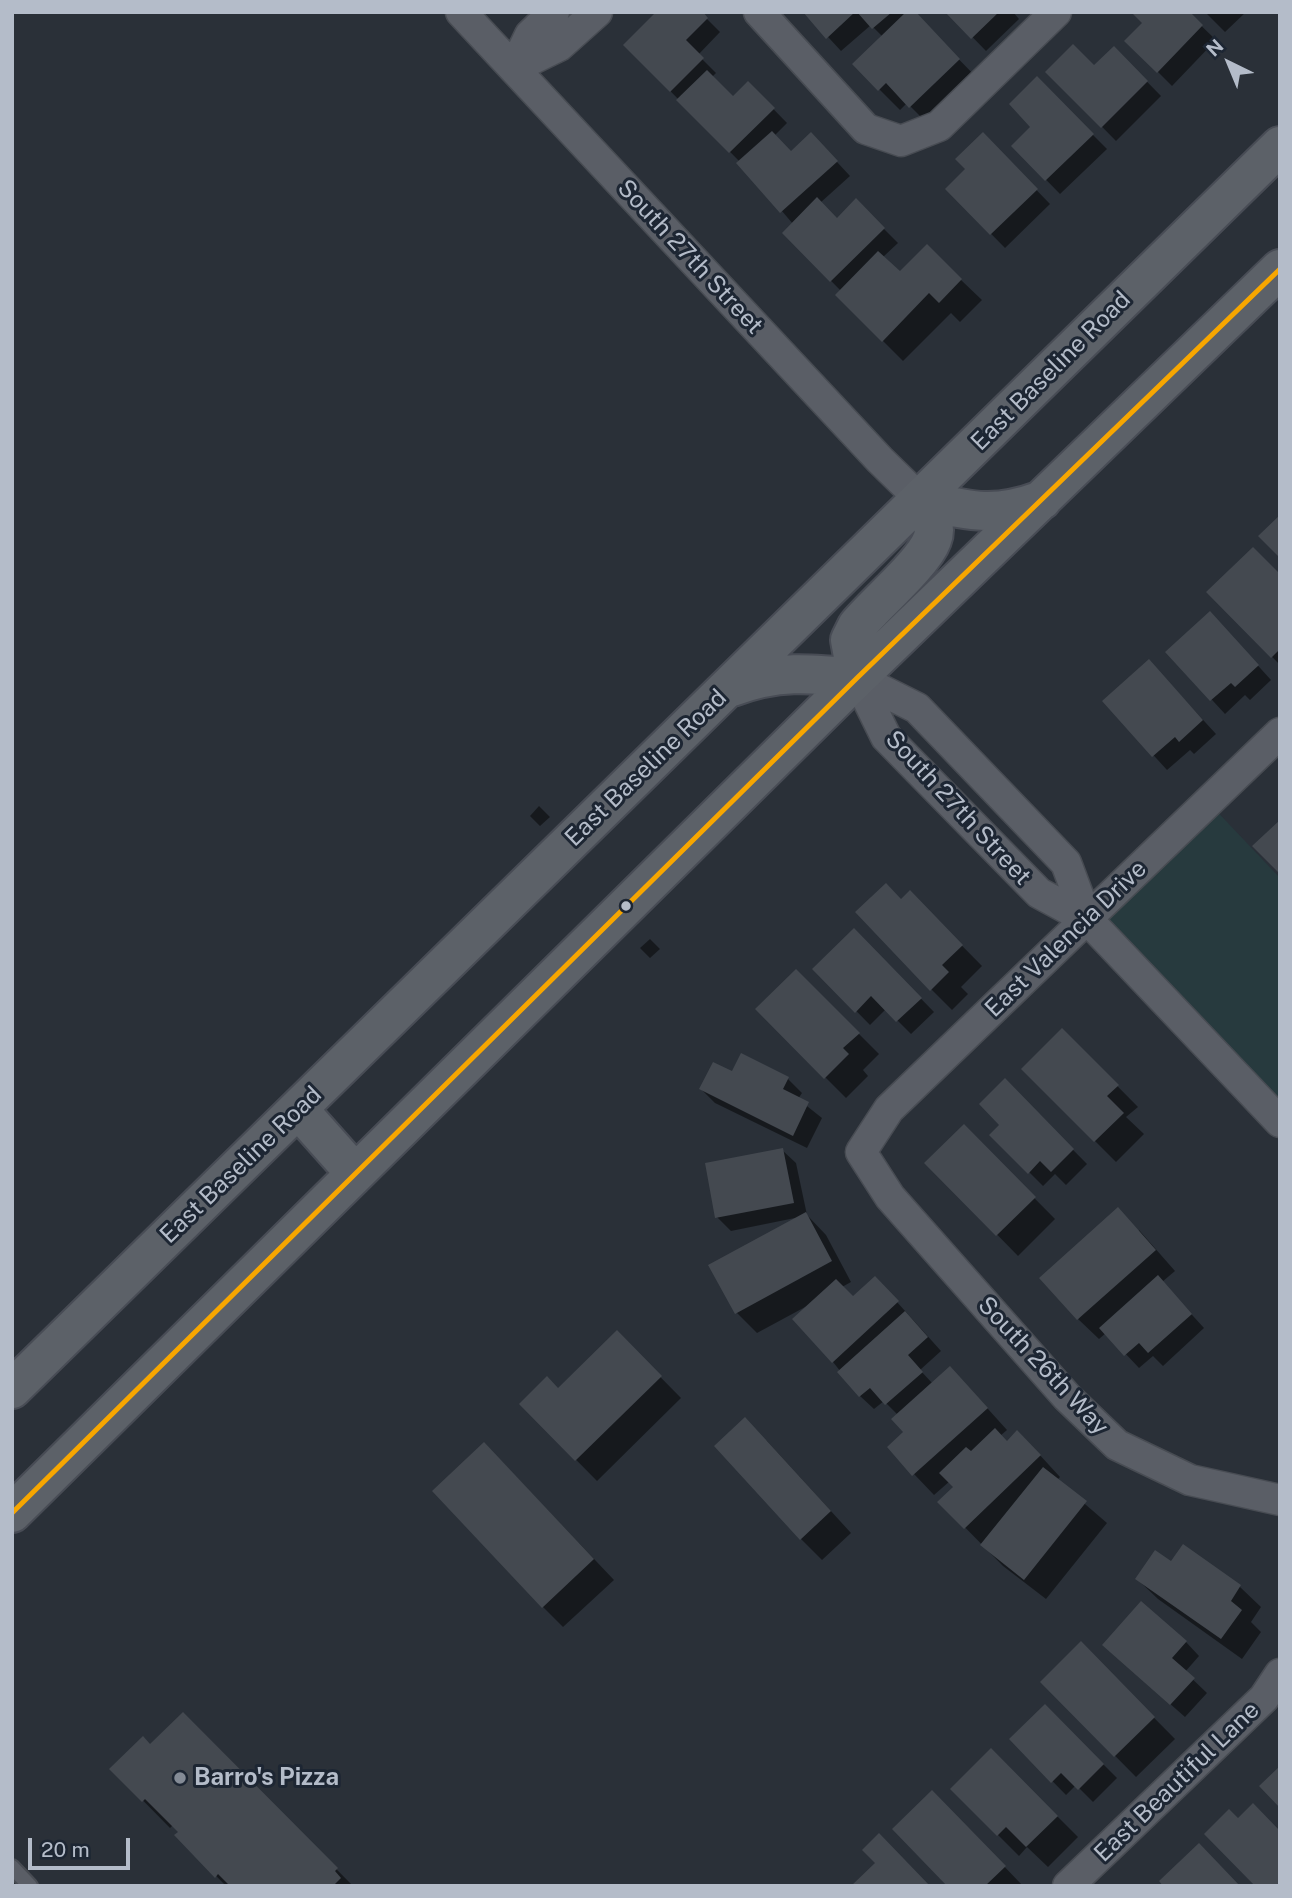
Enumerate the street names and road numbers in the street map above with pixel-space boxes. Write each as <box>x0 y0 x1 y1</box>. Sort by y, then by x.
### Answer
street label: South 27th Street <box>611 174 769 340</box>
street label: East Baseline Road <box>965 285 1137 457</box>
street label: East Baseline Road <box>559 684 733 852</box>
street label: South 27th Street <box>879 725 1037 891</box>
street label: East Valencia Drive <box>979 855 1153 1023</box>
street label: East Baseline Road <box>154 1081 328 1249</box>
street label: South 26th Way <box>972 1291 1114 1441</box>
street label: East Beautiful Lane <box>1089 1696 1265 1868</box>

